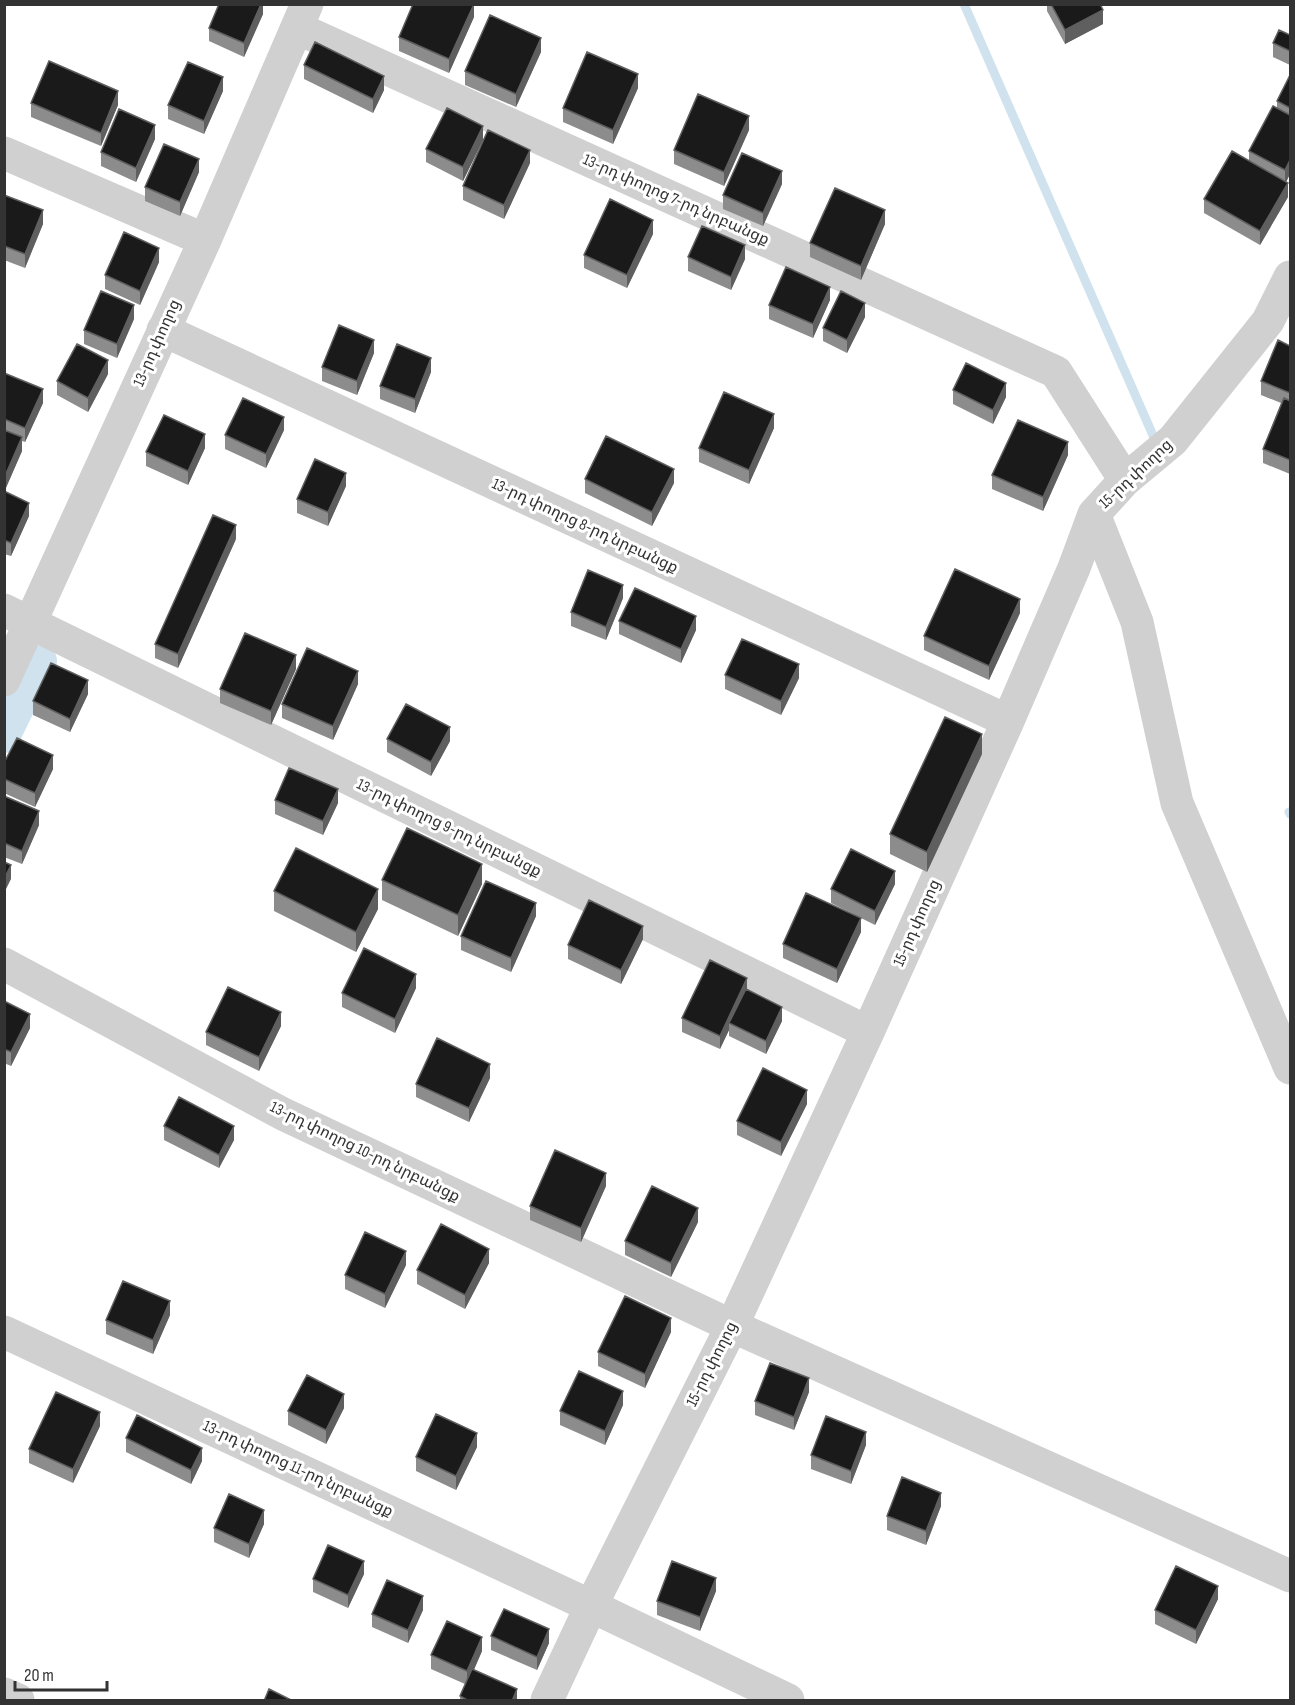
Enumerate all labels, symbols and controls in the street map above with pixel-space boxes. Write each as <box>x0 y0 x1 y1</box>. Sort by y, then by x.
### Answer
street label: 13-րդ փողոց 7-րդ նրբանցք <box>580 150 772 250</box>
street label: 13-րդ փողոց <box>129 297 185 389</box>
street label: 15-րդ փողոց <box>1096 435 1176 513</box>
street label: 13-րդ փողոց 8-րդ նրբանցք <box>489 474 681 578</box>
street label: 13-րդ փողոց 9-րդ նրբանցք <box>353 775 545 881</box>
street label: 15-րդ փողոց <box>889 877 945 969</box>
street label: 13-րդ փողոց 10-րդ նրբանցք <box>267 1098 463 1206</box>
street label: 15-րդ փողոց <box>682 1318 742 1410</box>
street label: 13-րդ փողոց 11-րդ նրբանցք <box>200 1417 396 1521</box>
scale bar <box>15 1654 106 1692</box>
text: 20 m <box>24 1665 54 1686</box>

